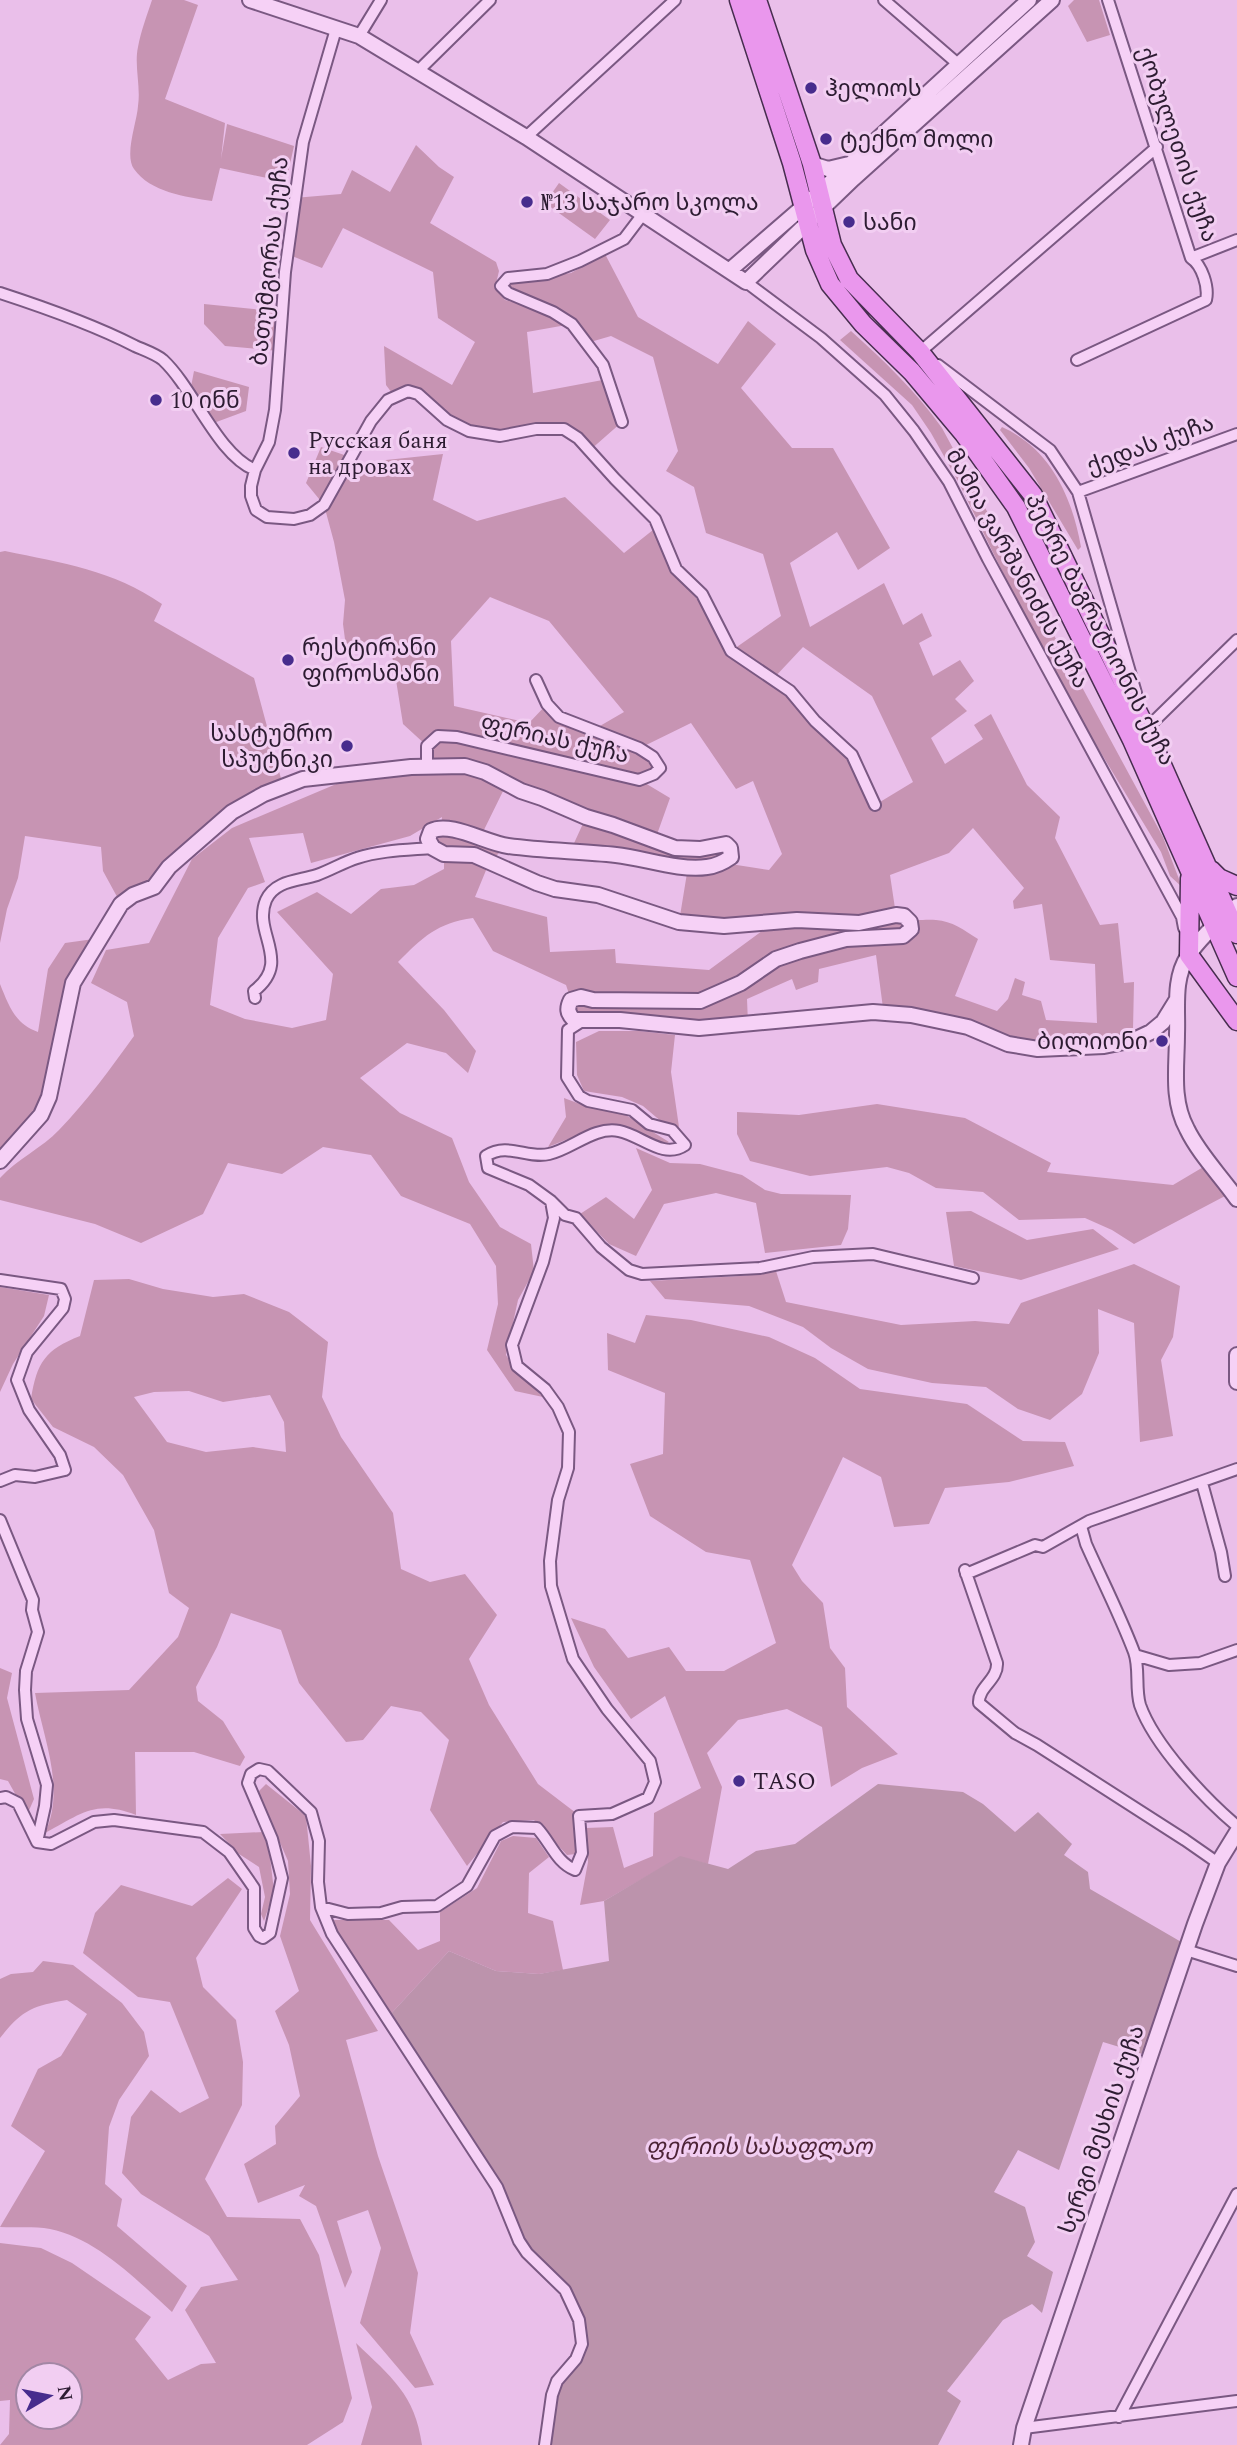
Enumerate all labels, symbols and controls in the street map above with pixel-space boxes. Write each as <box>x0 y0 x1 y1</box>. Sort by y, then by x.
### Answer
street label: ქობულეთის ქუჩა <box>1127 42 1226 247</box>
place label: ჰელიოს <box>825 72 922 107</box>
marker: ჰელიოს <box>803 80 819 96</box>
place label: ტექნო მოლი <box>840 123 994 158</box>
marker: ტექნო მოლი <box>818 131 834 147</box>
street label: ბათუმგორას ქუჩა <box>242 155 299 367</box>
place label: №13 საჯარო სკოლა <box>541 186 759 221</box>
marker: №13 საჯარო სკოლა <box>519 194 535 210</box>
place label: სანი <box>863 206 917 241</box>
marker: სანი <box>841 214 857 230</box>
place label: 10 ინნ <box>170 384 240 419</box>
marker: 10 ინნ <box>148 392 164 408</box>
street label: ქედას ქუჩა <box>1082 406 1219 485</box>
place label: Русская баня на дровах <box>308 424 448 485</box>
street label: მამია ვარშანიძის ქუჩა <box>936 442 1097 695</box>
marker: Русская баня на дровах <box>286 445 302 461</box>
street label: პეტრე ბაგრატიონის ქუჩა <box>1016 487 1184 772</box>
place label: რესტირანი ფიროსმანი <box>302 631 439 692</box>
marker: რესტირანი ფიროსმანი <box>280 652 296 668</box>
street label: ფერიას ქუჩა <box>477 705 632 773</box>
place label: სასტუმრო სპუტნიკი <box>210 717 333 778</box>
marker: სასტუმრო სპუტნიკი <box>339 738 355 754</box>
place label: ბილიონი <box>1037 1025 1148 1060</box>
marker: ბილიონი <box>1154 1033 1170 1049</box>
place label: TASO <box>753 1765 816 1800</box>
marker: TASO <box>731 1773 747 1789</box>
street label: სერგი მესხის ქუჩა <box>1050 2020 1155 2239</box>
park label: ფერიის სასაფლაო <box>646 2130 874 2165</box>
north arrow <box>14 2361 84 2431</box>
text: N <box>49 2383 80 2403</box>

